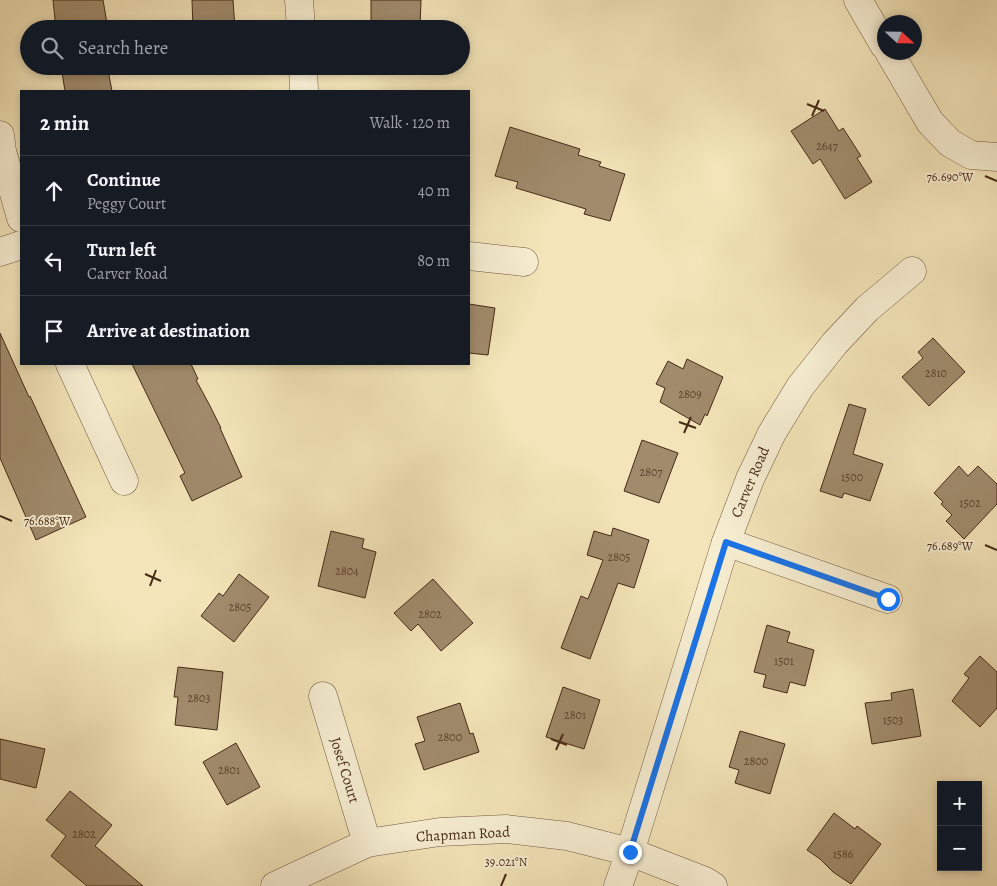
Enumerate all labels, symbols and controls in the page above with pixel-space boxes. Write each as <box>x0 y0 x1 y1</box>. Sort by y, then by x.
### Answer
north arrow <box>877 15 922 60</box>
search box <box>20 20 470 75</box>
icon: search <box>38 34 66 62</box>
text: Search here <box>78 35 168 61</box>
text: 2 min <box>40 109 89 137</box>
text: Walk · 120 m <box>369 112 450 134</box>
house number: 2647 <box>816 138 839 154</box>
text: Continue <box>87 167 161 193</box>
text: 76.690°W <box>927 169 974 185</box>
icon: ahead <box>40 177 68 205</box>
text: 40 m <box>418 180 450 202</box>
text: Peggy Court <box>87 193 166 215</box>
text: Turn left <box>87 237 156 263</box>
icon: left <box>40 247 68 275</box>
text: 80 m <box>417 250 450 272</box>
text: Carver Road <box>87 263 167 285</box>
icon: arrive <box>40 317 68 345</box>
text: Arrive at destination <box>87 318 250 344</box>
house number: 2810 <box>925 365 947 381</box>
house number: 2809 <box>678 386 702 402</box>
street label: Carver Road <box>726 442 774 521</box>
house number: 2807 <box>640 464 663 480</box>
house number: 1500 <box>841 469 863 485</box>
house number: 1502 <box>959 495 981 511</box>
text: 76.688°W <box>24 513 71 529</box>
text: 76.689°W <box>927 538 974 554</box>
house number: 2805 <box>607 549 631 565</box>
house number: 2804 <box>335 563 359 579</box>
route start <box>877 588 900 611</box>
house number: 2805 <box>228 599 252 615</box>
house number: 2802 <box>418 606 442 622</box>
house number: 1501 <box>774 653 794 669</box>
house number: 2803 <box>188 690 210 706</box>
house number: 2801 <box>564 707 586 723</box>
house number: 1503 <box>883 712 903 728</box>
house number: 2800 <box>438 729 462 745</box>
street label: Josef Court <box>326 735 364 805</box>
house number: 2800 <box>744 753 768 769</box>
house number: 2801 <box>218 762 240 778</box>
map controls <box>937 781 982 871</box>
button: + <box>937 781 982 826</box>
street label: Chapman Road <box>415 821 512 846</box>
house number: 2802 <box>72 826 96 842</box>
button: − <box>937 826 982 871</box>
route end <box>619 841 642 864</box>
house number: 1586 <box>833 846 854 862</box>
text: 39.021°N <box>485 854 528 870</box>

